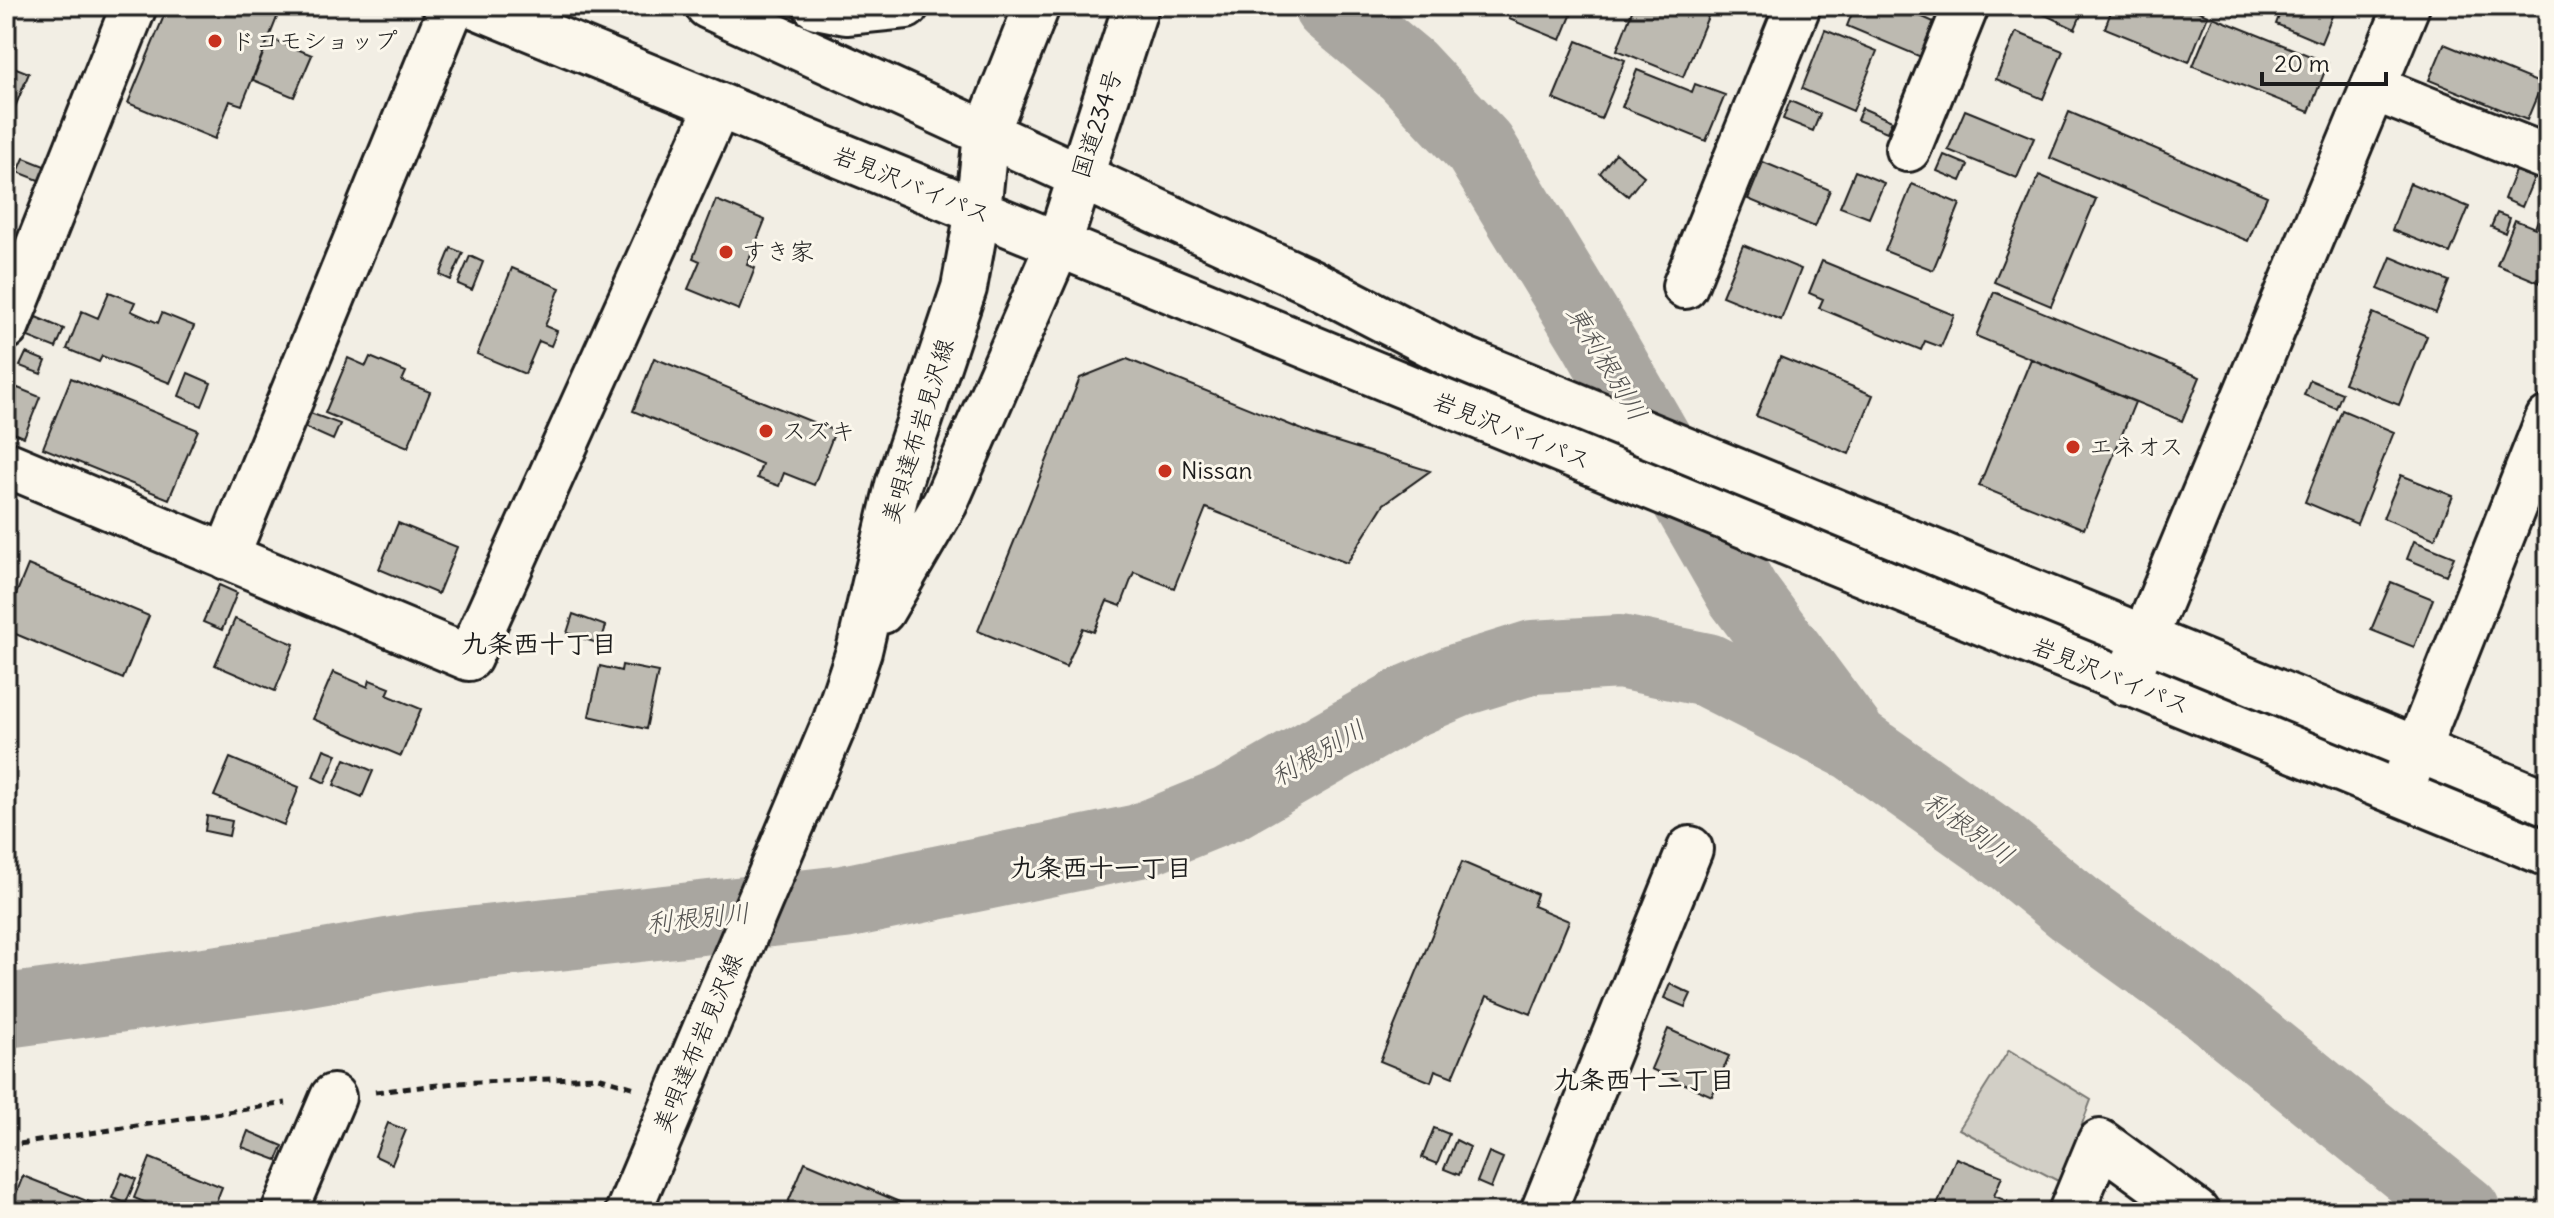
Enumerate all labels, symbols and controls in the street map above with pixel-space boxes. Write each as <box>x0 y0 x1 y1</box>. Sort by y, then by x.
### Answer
place label: ドコモショップ <box>231 25 398 55</box>
marker: ドコモショップ <box>206 32 224 50</box>
scale bar <box>2262 36 2386 86</box>
text: 20 m <box>2274 48 2330 78</box>
street label: 国道234号 <box>1064 65 1128 182</box>
street label: 岩見沢バイパス <box>829 139 996 229</box>
place label: すき家 <box>742 236 814 266</box>
marker: すき家 <box>717 243 735 261</box>
water label: 東利根別川 <box>1560 299 1655 427</box>
street label: 美唄達布岩見沢線 <box>875 335 959 527</box>
street label: 岩見沢バイパス <box>1429 385 1596 475</box>
place label: スズキ <box>782 415 855 445</box>
marker: スズキ <box>757 422 775 440</box>
place label: エネオス <box>2089 431 2184 461</box>
marker: エネオス <box>2064 438 2082 456</box>
place label: Nissan <box>1181 455 1252 485</box>
marker: Nissan <box>1156 462 1174 480</box>
district label: 九条西十丁目 <box>461 627 617 660</box>
street label: 岩見沢バイパス <box>2028 630 2195 720</box>
water label: 利根別川 <box>1264 712 1371 793</box>
water label: 利根別川 <box>1918 784 2021 872</box>
district label: 九条西十一丁目 <box>1010 851 1192 884</box>
water label: 利根別川 <box>645 896 751 939</box>
street label: 美唄達布岩見沢線 <box>646 948 748 1137</box>
district label: 九条西十二丁目 <box>1553 1063 1735 1096</box>

